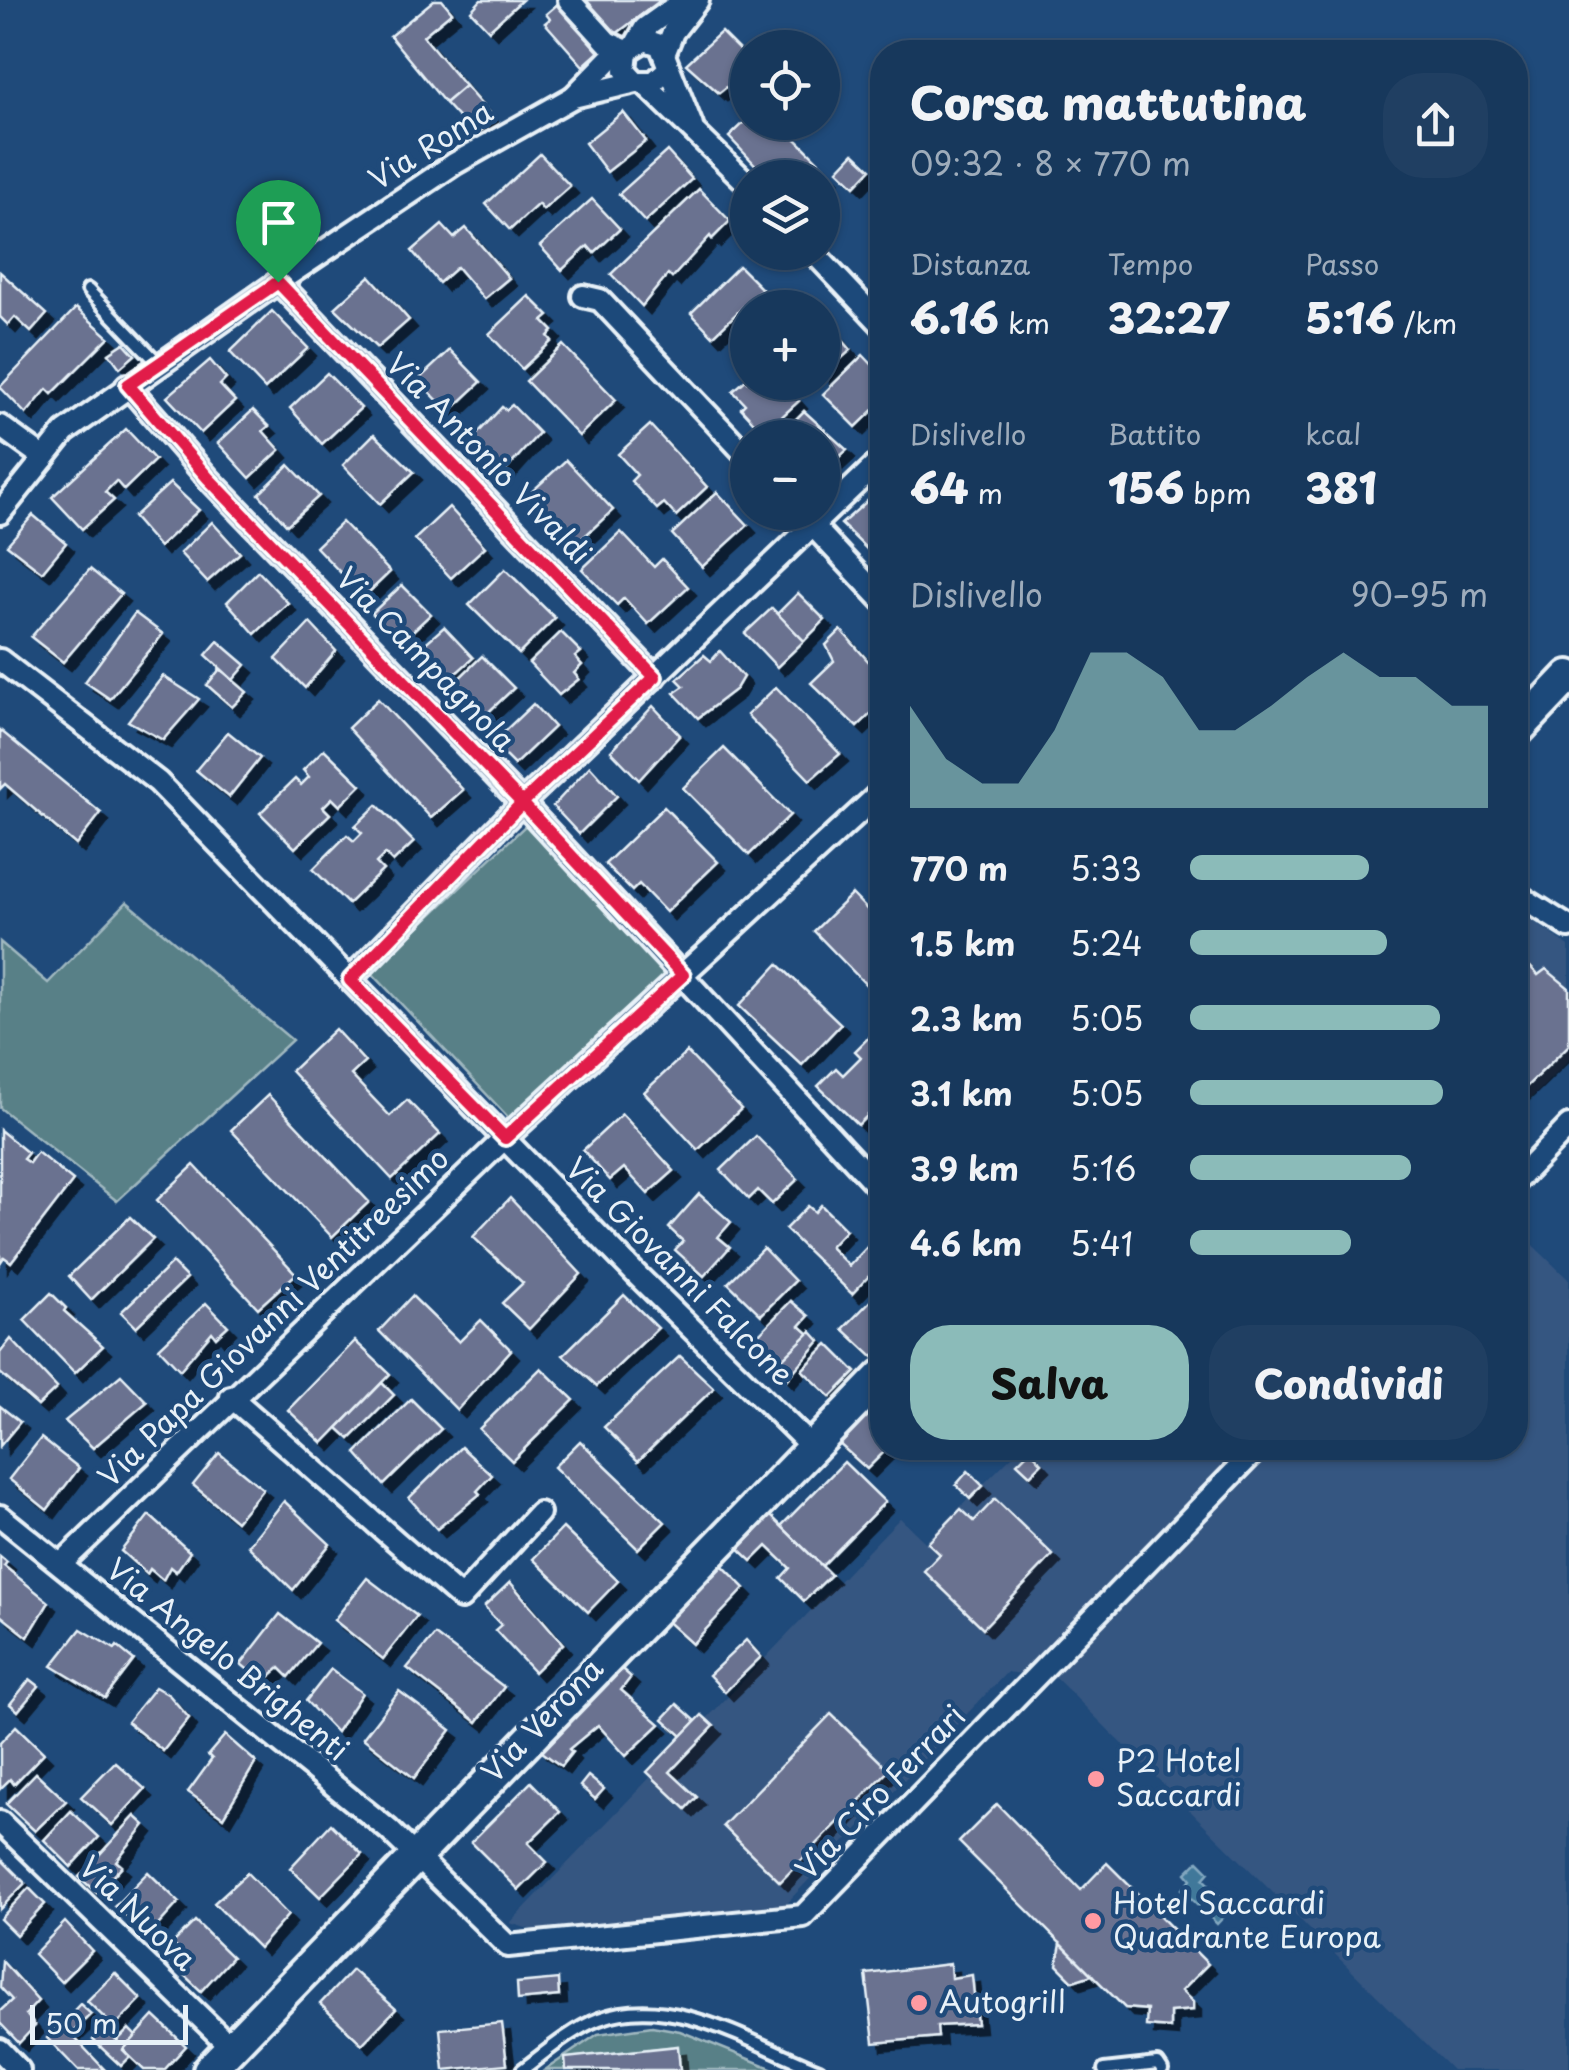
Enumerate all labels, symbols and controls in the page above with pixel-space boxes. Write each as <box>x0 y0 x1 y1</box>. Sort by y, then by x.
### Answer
map controls <box>730 30 840 530</box>
button: locate <box>730 30 840 140</box>
text: Corsa mattutina <box>910 67 1307 135</box>
button: share <box>1383 73 1488 178</box>
street label: Via Roma <box>359 88 500 200</box>
text: 09:32 · 8 × 770 m <box>910 139 1191 187</box>
button: layers <box>730 160 840 270</box>
pin <box>236 180 321 283</box>
icon: arrive <box>251 195 306 250</box>
text: Distanza <box>910 242 1030 285</box>
text: Tempo <box>1108 242 1193 285</box>
text: Passo <box>1305 242 1379 285</box>
text: 6.16 <box>910 285 999 348</box>
text: 32:27 <box>1108 285 1229 348</box>
text: 5:16 <box>1305 285 1395 348</box>
button: + <box>730 290 840 400</box>
text: km <box>999 301 1050 344</box>
text: /km <box>1395 301 1457 344</box>
street label: Via Antonio Vivaldi <box>377 341 603 573</box>
text: Dislivello <box>910 412 1026 455</box>
text: Battito <box>1108 412 1201 455</box>
text: kcal <box>1305 412 1361 455</box>
button: − <box>730 420 840 530</box>
text: 64 <box>910 455 968 518</box>
text: 156 <box>1108 455 1184 518</box>
text: 381 <box>1305 455 1377 518</box>
text: m <box>968 471 1003 514</box>
text: bpm <box>1184 471 1251 514</box>
street label: Via Campagnola <box>327 556 527 761</box>
text: Dislivello <box>910 570 1043 618</box>
text: 90–95 m <box>1351 570 1488 618</box>
text: 770 m <box>910 844 1008 892</box>
text: 5:33 <box>1070 844 1142 892</box>
text: 1.5 km <box>910 919 1015 967</box>
text: 5:24 <box>1070 919 1143 967</box>
text: 2.3 km <box>910 994 1023 1042</box>
text: 5:05 <box>1070 994 1143 1042</box>
text: 3.1 km <box>910 1069 1013 1117</box>
text: 5:05 <box>1070 1069 1143 1117</box>
street label: Via Papa Giovanni Ventitreesimo <box>86 1136 458 1497</box>
text: 3.9 km <box>910 1144 1019 1192</box>
text: 5:16 <box>1070 1144 1137 1192</box>
street label: Via Giovanni Falcone <box>556 1146 805 1395</box>
text: 4.6 km <box>910 1219 1022 1267</box>
text: 5:41 <box>1070 1219 1133 1267</box>
button: Salva <box>910 1325 1189 1440</box>
button: Condividi <box>1209 1325 1488 1440</box>
street label: Via Angelo Brighenti <box>98 1546 360 1770</box>
street label: Via Verona <box>470 1646 613 1792</box>
street label: Via Ciro Ferrari <box>784 1694 975 1889</box>
place label: P2 Hotel Saccardi <box>1116 1737 1242 1816</box>
marker: P2 Hotel Saccardi <box>1085 1768 1107 1790</box>
street label: Via Nuova <box>70 1844 208 1980</box>
place label: Hotel Saccardi Quadrante Europa <box>1113 1879 1382 1958</box>
marker: Hotel Saccardi Quadrante Europa <box>1082 1910 1104 1932</box>
place label: Autogrill <box>939 1978 1066 2023</box>
marker: Autogrill <box>908 1992 930 2014</box>
scale bar <box>30 2000 188 2044</box>
text: 50 m <box>45 2001 118 2044</box>

